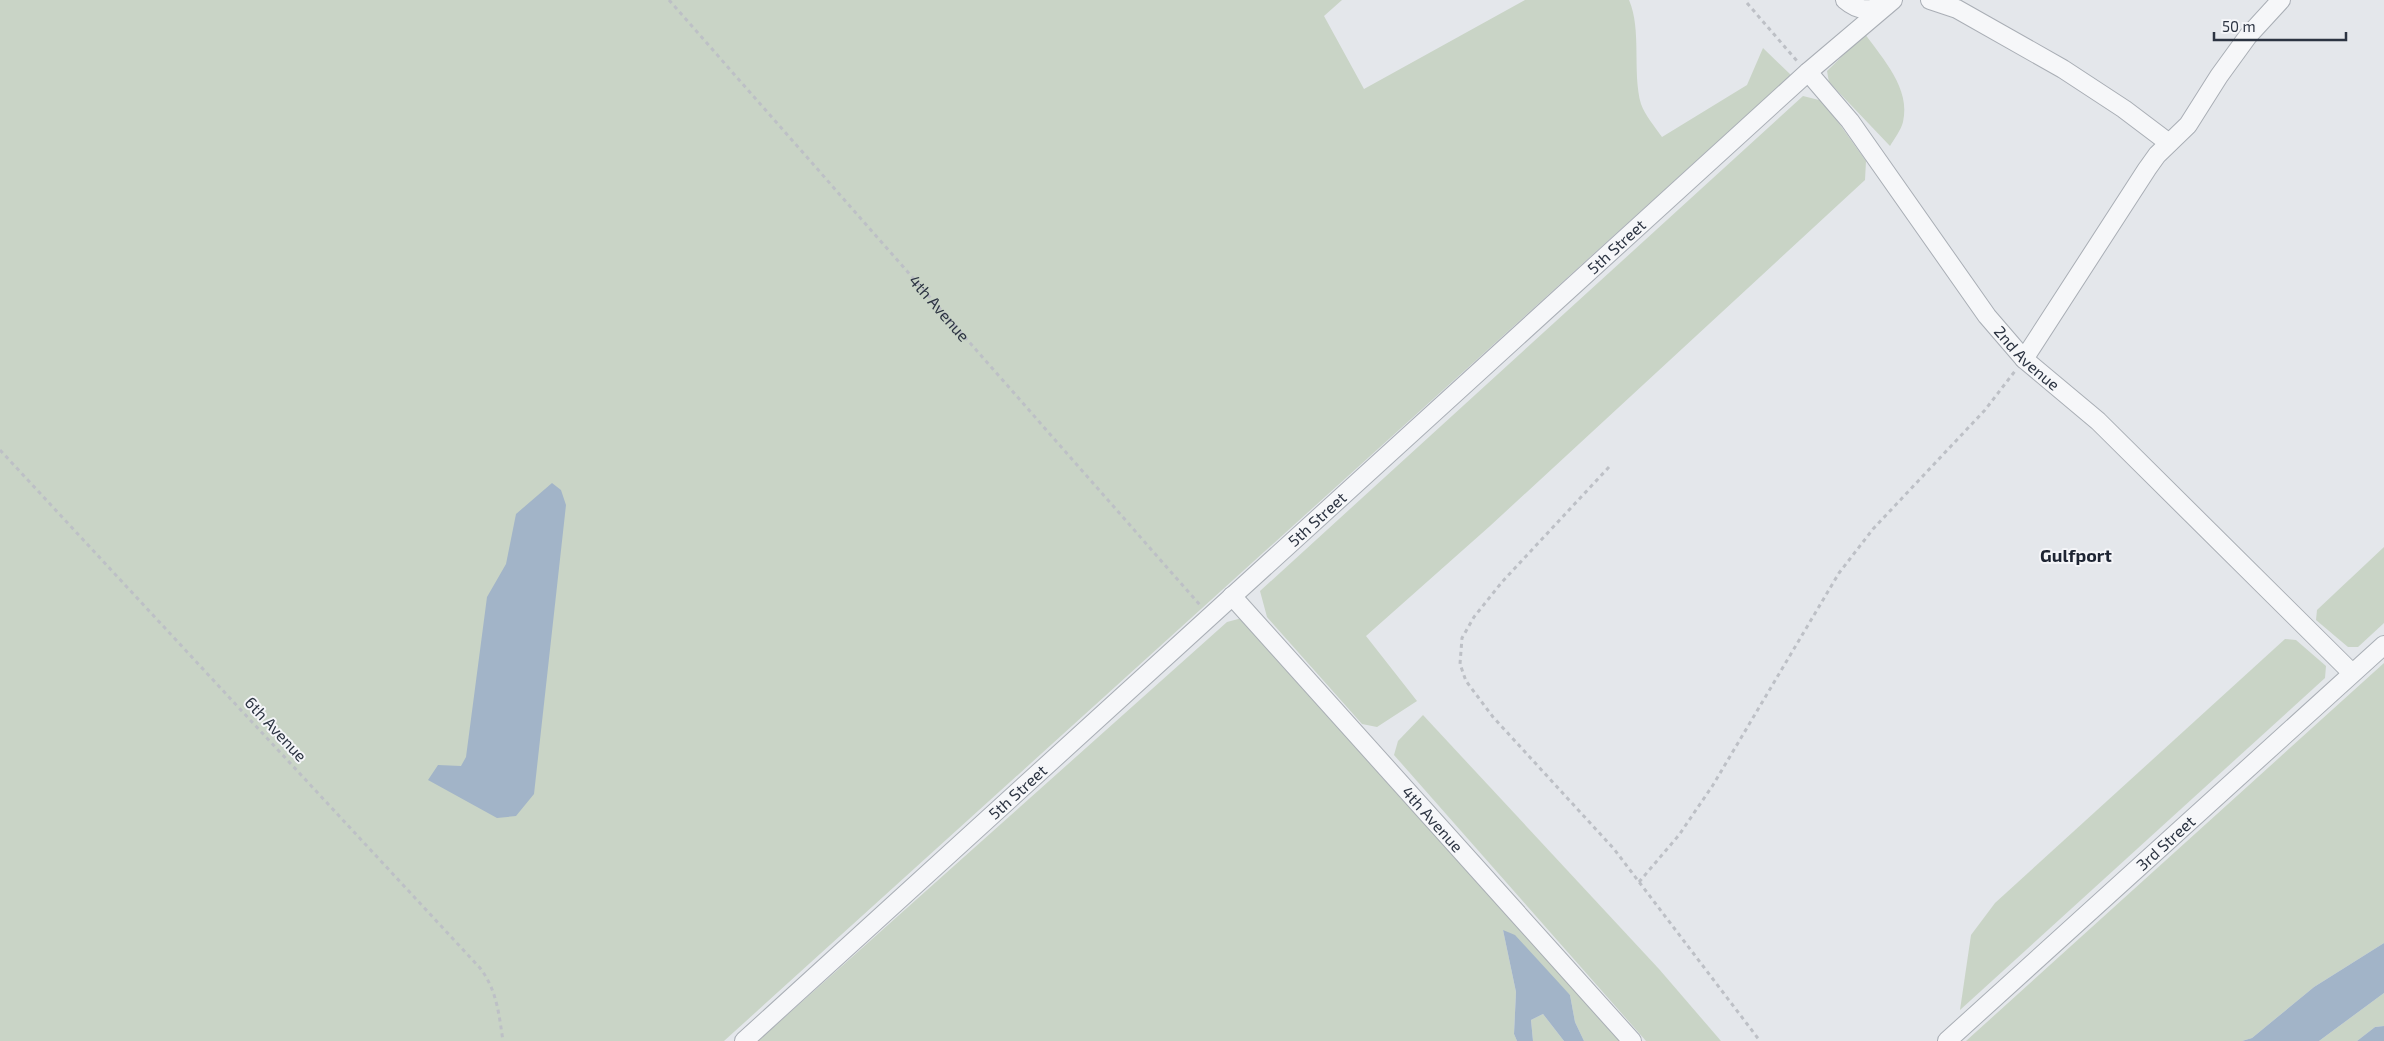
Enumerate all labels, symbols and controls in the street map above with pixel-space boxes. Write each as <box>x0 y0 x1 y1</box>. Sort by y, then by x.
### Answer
scale bar <box>2214 10 2346 42</box>
text: 50 m <box>2222 17 2256 35</box>
street label: 5th Street <box>1583 215 1649 277</box>
street label: 4th Avenue <box>906 271 974 345</box>
street label: 2nd Avenue <box>1991 322 2064 394</box>
street label: 5th Street <box>1284 488 1350 550</box>
district label: Gulfport <box>2040 544 2113 566</box>
street label: 6th Avenue <box>242 692 311 765</box>
street label: 5th Street <box>984 760 1050 823</box>
street label: 4th Avenue <box>1398 782 1467 856</box>
street label: 3rd Street <box>2132 811 2198 874</box>

